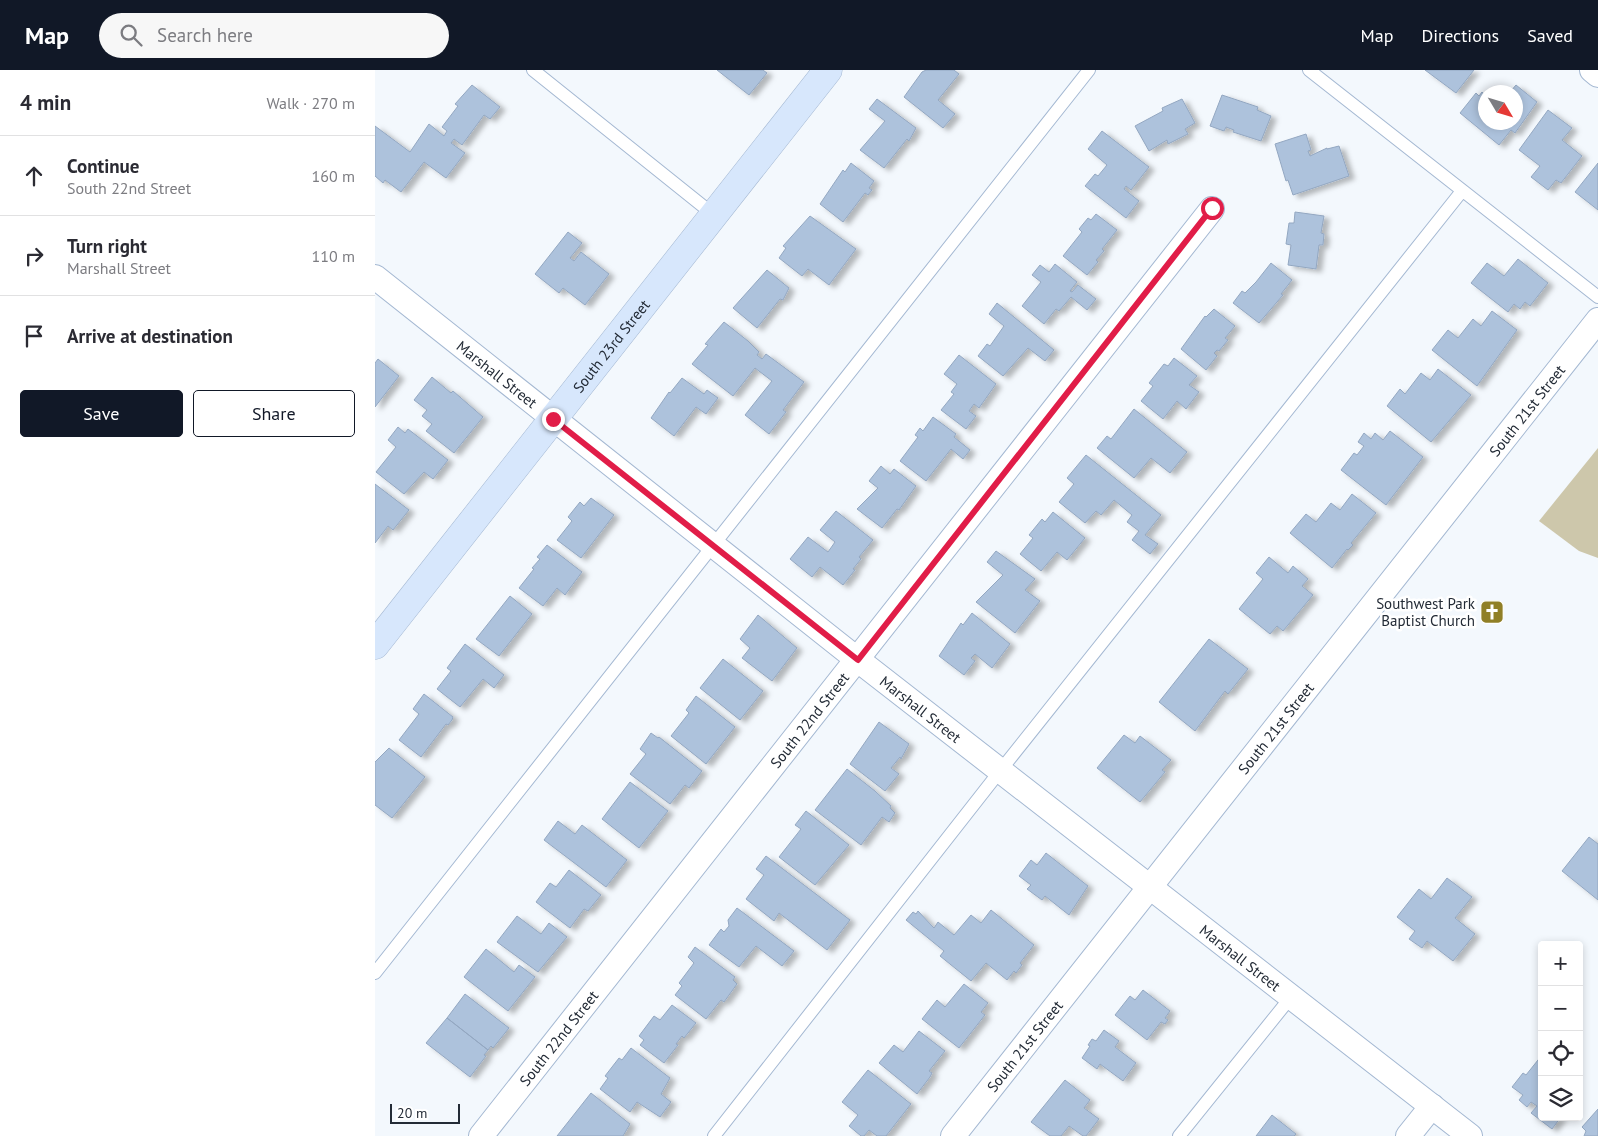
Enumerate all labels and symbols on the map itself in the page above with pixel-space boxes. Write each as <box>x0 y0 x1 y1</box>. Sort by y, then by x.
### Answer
north arrow <box>1478 85 1523 130</box>
route start <box>1201 197 1224 220</box>
street label: South 23rd Street <box>568 295 653 396</box>
street label: Marshall Street <box>453 336 541 412</box>
street label: South 21st Street <box>1485 361 1569 460</box>
route end <box>542 408 565 431</box>
place label: Southwest Park Baptist Church <box>1376 594 1476 630</box>
church icon: Southwest Park Baptist Church <box>1479 599 1505 625</box>
street label: South 22nd Street <box>766 668 853 771</box>
street label: Marshall Street <box>876 671 965 746</box>
street label: South 21st Street <box>1233 678 1318 778</box>
street label: Marshall Street <box>1196 920 1285 995</box>
street label: South 22nd Street <box>515 986 602 1089</box>
street label: South 21st Street <box>982 996 1066 1095</box>
scale bar <box>390 1101 460 1124</box>

